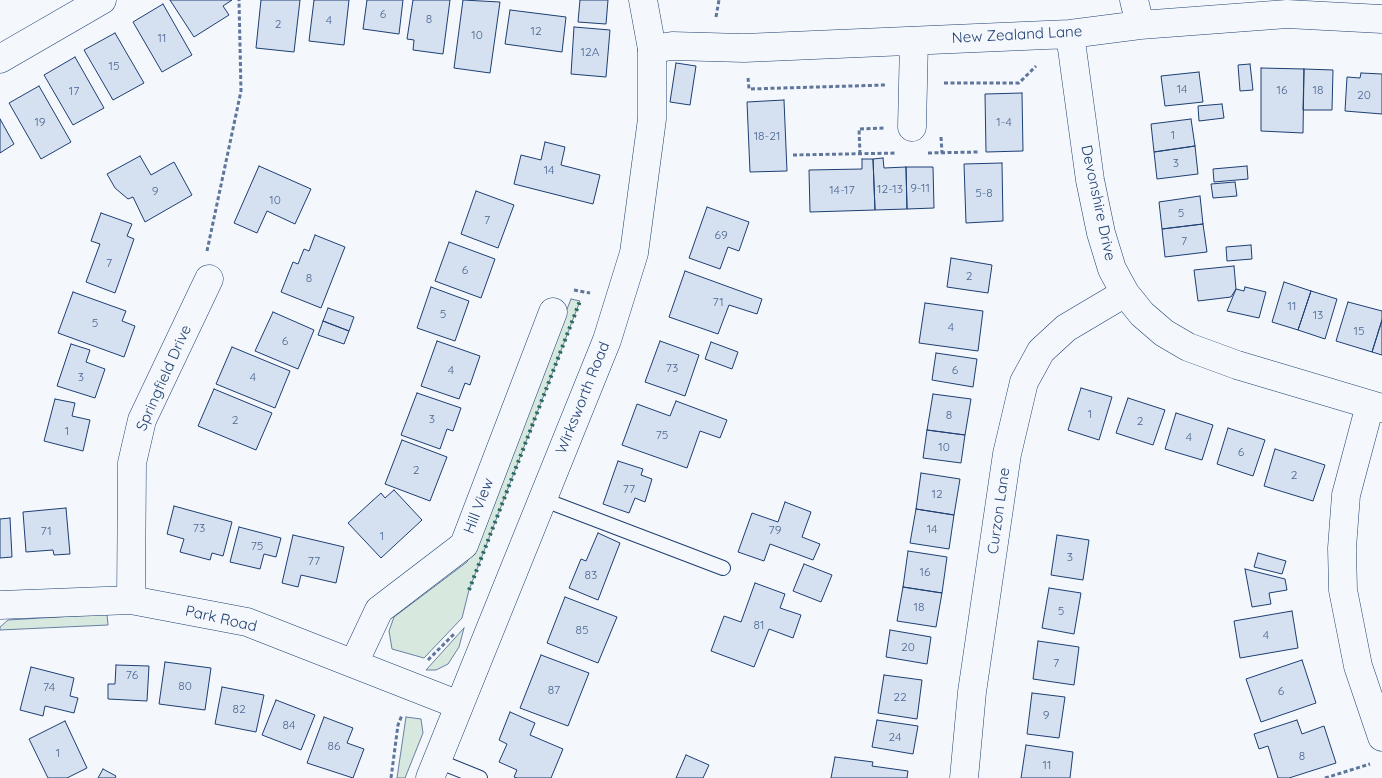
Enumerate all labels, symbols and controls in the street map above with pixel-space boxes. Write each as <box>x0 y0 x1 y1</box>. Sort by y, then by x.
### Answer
house number: 6 <box>380 7 386 21</box>
house number: 8 <box>426 12 432 26</box>
house number: 4 <box>326 13 332 27</box>
house number: 2 <box>275 17 281 31</box>
street label: New Zealand Lane <box>951 23 1083 47</box>
house number: 12 <box>530 24 542 38</box>
house number: 10 <box>471 28 483 42</box>
house number: 11 <box>158 31 166 45</box>
house number: 12A <box>581 45 599 59</box>
house number: 15 <box>109 59 119 73</box>
house number: 14 <box>1177 82 1187 96</box>
house number: 16 <box>1277 83 1287 97</box>
house number: 18 <box>1313 83 1323 97</box>
house number: 17 <box>69 84 79 98</box>
house number: 20 <box>1357 88 1371 102</box>
house number: 19 <box>34 115 46 129</box>
house number: 1-4 <box>996 115 1012 129</box>
house number: 1 <box>1171 128 1175 142</box>
house number: 18-21 <box>754 129 780 143</box>
street label: Devonshire Drive <box>1077 144 1119 262</box>
house number: 3 <box>1173 156 1179 170</box>
house number: 14 <box>544 163 554 177</box>
house number: 9-11 <box>910 181 930 195</box>
house number: 12-13 <box>877 182 903 196</box>
house number: 14-17 <box>829 183 855 197</box>
house number: 9 <box>152 184 158 198</box>
house number: 5-8 <box>975 186 993 200</box>
house number: 10 <box>269 193 281 207</box>
house number: 5 <box>1178 206 1184 220</box>
house number: 7 <box>484 213 490 227</box>
house number: 69 <box>714 228 728 242</box>
house number: 7 <box>1181 234 1187 248</box>
house number: 7 <box>106 256 112 270</box>
house number: 6 <box>462 263 468 277</box>
house number: 2 <box>966 269 972 283</box>
house number: 8 <box>306 271 312 285</box>
house number: 71 <box>712 295 724 309</box>
house number: 11 <box>1288 299 1296 313</box>
house number: 5 <box>440 307 446 321</box>
house number: 13 <box>1313 308 1323 322</box>
house number: 5 <box>92 316 98 330</box>
house number: 4 <box>948 320 954 334</box>
street label: Springfield Drive <box>133 322 195 434</box>
house number: 15 <box>1354 324 1364 338</box>
house number: 6 <box>282 334 288 348</box>
street label: Wirksworth Road <box>552 339 614 457</box>
house number: 73 <box>666 361 678 375</box>
house number: 4 <box>448 363 454 377</box>
house number: 6 <box>952 363 958 377</box>
house number: 3 <box>78 370 84 384</box>
house number: 4 <box>250 370 256 384</box>
house number: 1 <box>1088 407 1092 421</box>
house number: 8 <box>946 408 952 422</box>
house number: 3 <box>429 412 435 426</box>
house number: 2 <box>232 413 238 427</box>
house number: 2 <box>1137 414 1143 428</box>
house number: 1 <box>65 424 69 438</box>
house number: 75 <box>656 428 668 442</box>
house number: 4 <box>1186 430 1192 444</box>
house number: 10 <box>938 440 950 454</box>
house number: 6 <box>1238 445 1244 459</box>
house number: 2 <box>413 463 419 477</box>
street label: Curzon Lane <box>984 467 1014 555</box>
house number: 2 <box>1291 468 1297 482</box>
street label: Hill View <box>460 476 498 536</box>
house number: 77 <box>623 482 635 496</box>
house number: 12 <box>931 487 943 501</box>
house number: 73 <box>193 521 205 535</box>
house number: 14 <box>927 522 937 536</box>
house number: 79 <box>769 523 781 537</box>
house number: 71 <box>40 524 52 538</box>
house number: 1 <box>380 529 384 543</box>
house number: 75 <box>251 539 263 553</box>
house number: 3 <box>1067 550 1073 564</box>
house number: 77 <box>308 554 320 568</box>
house number: 16 <box>920 565 930 579</box>
house number: 83 <box>585 568 597 582</box>
house number: 18 <box>914 600 924 614</box>
street label: Park Road <box>183 602 259 636</box>
house number: 5 <box>1058 604 1064 618</box>
house number: 81 <box>754 618 764 632</box>
house number: 85 <box>575 623 589 637</box>
house number: 4 <box>1263 628 1269 642</box>
house number: 20 <box>901 640 915 654</box>
house number: 7 <box>1053 656 1059 670</box>
house number: 76 <box>126 668 138 682</box>
house number: 80 <box>178 679 192 693</box>
house number: 74 <box>43 680 55 694</box>
house number: 87 <box>548 683 560 697</box>
house number: 6 <box>1278 684 1284 698</box>
house number: 22 <box>893 690 907 704</box>
house number: 82 <box>232 702 246 716</box>
house number: 9 <box>1043 708 1049 722</box>
house number: 84 <box>283 718 295 732</box>
house number: 24 <box>889 730 901 744</box>
house number: 86 <box>328 739 340 753</box>
house number: 1 <box>56 746 60 760</box>
house number: 8 <box>1299 749 1305 763</box>
house number: 11 <box>1043 758 1051 772</box>

